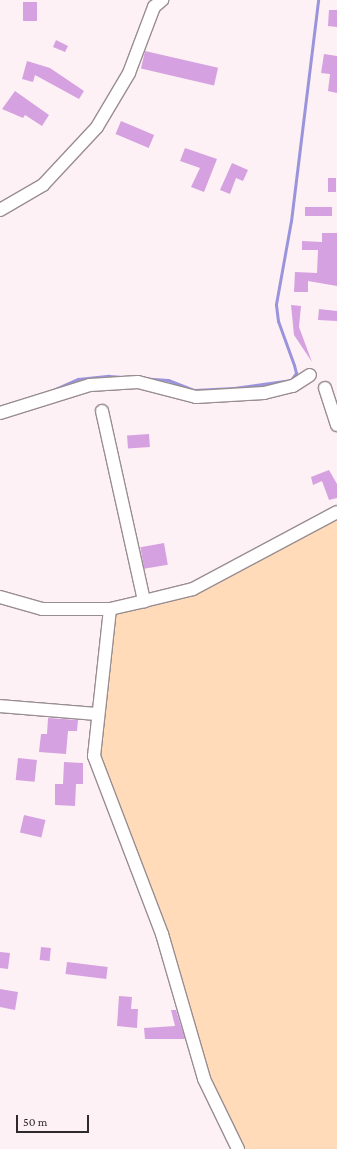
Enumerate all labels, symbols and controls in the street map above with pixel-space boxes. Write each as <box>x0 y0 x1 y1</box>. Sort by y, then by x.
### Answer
scale bar <box>18 1107 91 1133</box>
text: 50 m <box>23 1115 47 1129</box>

